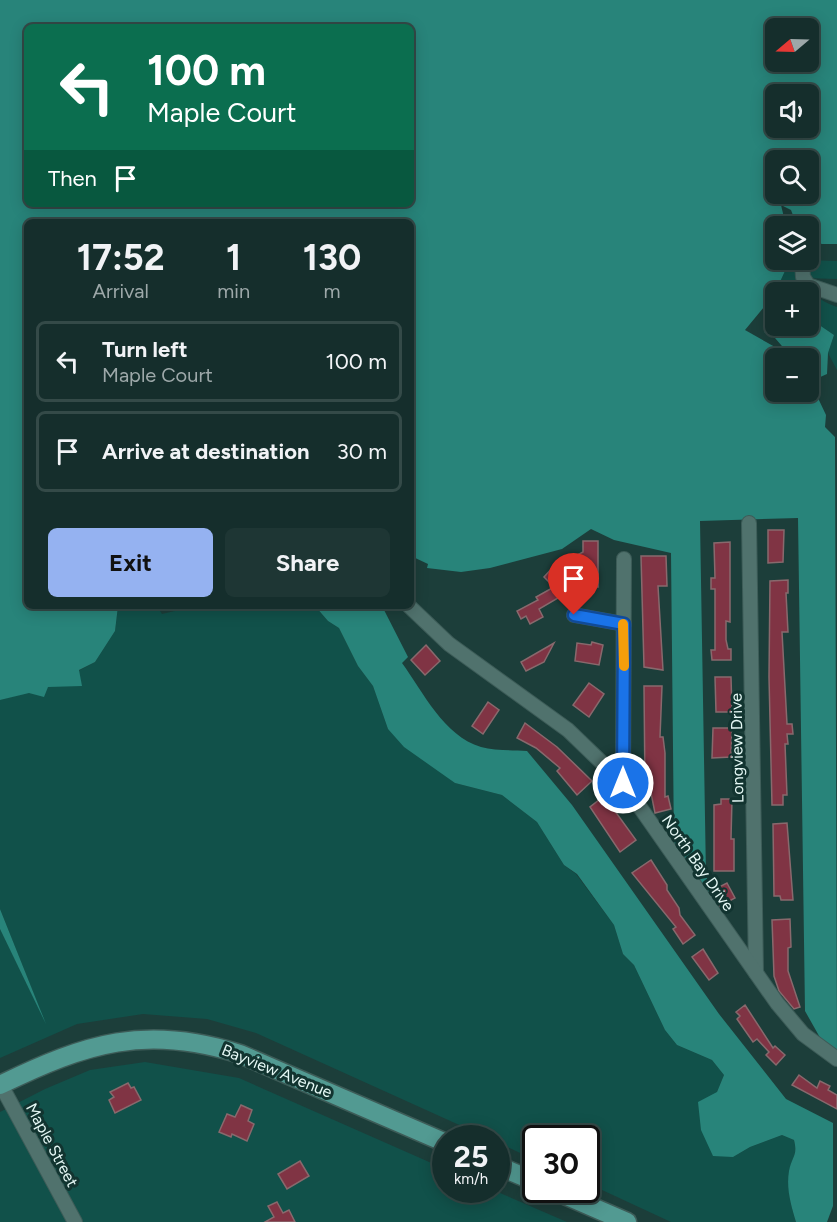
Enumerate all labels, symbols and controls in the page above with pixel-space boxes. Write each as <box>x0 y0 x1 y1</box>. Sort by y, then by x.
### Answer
north arrow <box>765 18 819 72</box>
map controls <box>765 18 819 402</box>
text: 100 m <box>147 45 266 96</box>
icon: left <box>48 48 126 126</box>
button: sound <box>765 84 819 138</box>
text: Maple Court <box>147 96 296 129</box>
button: search <box>765 150 819 204</box>
icon: arrive <box>109 162 142 195</box>
text: Then <box>48 165 97 192</box>
button: layers <box>765 216 819 270</box>
text: 17:52 <box>77 236 165 279</box>
text: 1 <box>226 236 241 279</box>
text: 130 <box>303 236 361 279</box>
text: Arrival <box>92 279 149 303</box>
text: min <box>217 279 250 303</box>
text: m <box>324 279 341 303</box>
button: + <box>765 282 819 336</box>
text: Turn left <box>102 336 188 363</box>
icon: left <box>51 345 84 378</box>
text: 100 m <box>326 348 387 375</box>
button: − <box>765 348 819 402</box>
text: Maple Court <box>102 363 213 387</box>
icon: arrive <box>51 435 84 468</box>
text: Arrive at destination <box>102 438 310 465</box>
text: 30 m <box>337 438 387 465</box>
button: Exit <box>48 528 213 597</box>
button: Share <box>225 528 390 597</box>
pin <box>548 553 599 615</box>
icon: arrive <box>557 562 590 595</box>
street label: Longview Drive <box>727 693 747 803</box>
position arrow <box>591 751 655 815</box>
street label: North Bay Drive <box>658 811 738 915</box>
street label: Bayview Avenue <box>219 1040 335 1102</box>
street label: Maple Street <box>22 1100 82 1190</box>
speed limit sign: 30 <box>522 1125 600 1203</box>
text: 25 <box>454 1138 488 1175</box>
text: km/h <box>454 1170 488 1188</box>

